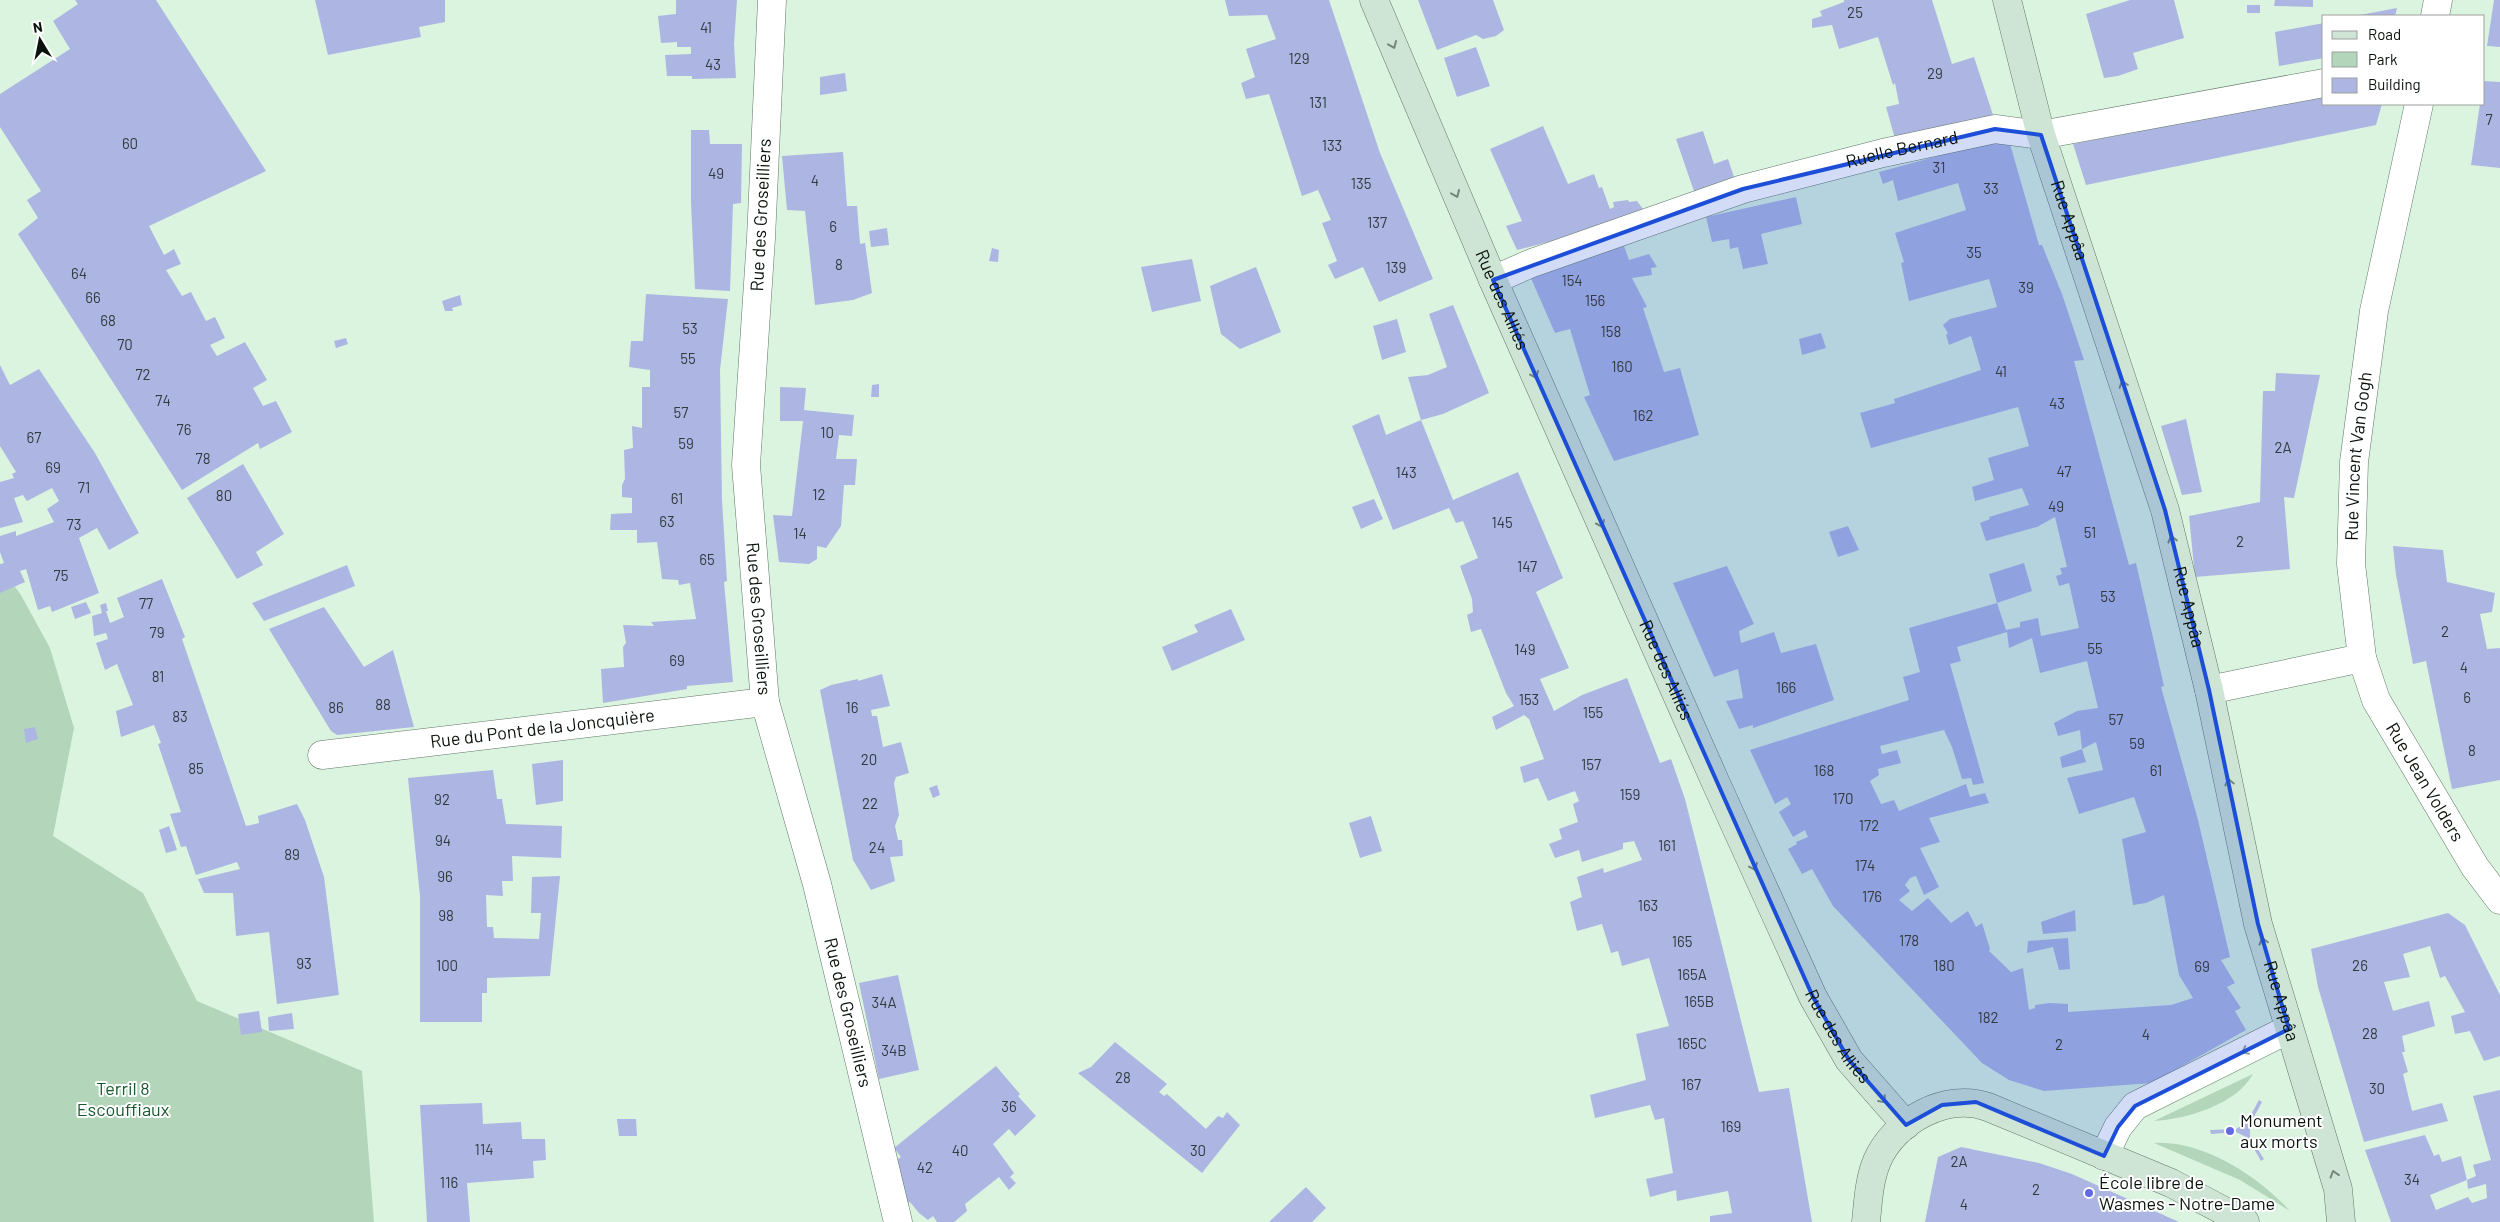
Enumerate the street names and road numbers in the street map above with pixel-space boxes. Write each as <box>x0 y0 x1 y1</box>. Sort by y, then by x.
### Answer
street label: Ruelle Bernard <box>1843 125 1960 172</box>
street label: Rue des Groseilliers <box>745 138 775 292</box>
street label: Rue Appâa <box>2047 177 2094 263</box>
street label: Rue des Alliés <box>1471 246 1535 353</box>
street label: Rue Vincent Van Gogh <box>2340 370 2376 541</box>
street label: Rue des Groseilliers <box>742 541 776 696</box>
street label: Rue Appâa <box>2169 564 2210 650</box>
street label: Rue des Alliés <box>1635 616 1699 723</box>
street label: Rue du Pont de la Joncquière <box>429 703 656 752</box>
street label: Rue Jean Volders <box>2382 718 2469 845</box>
street label: Rue des Groseilliers <box>820 935 877 1089</box>
street label: Rue Appâa <box>2260 958 2305 1044</box>
street label: Rue des Alliés <box>1801 986 1876 1087</box>

